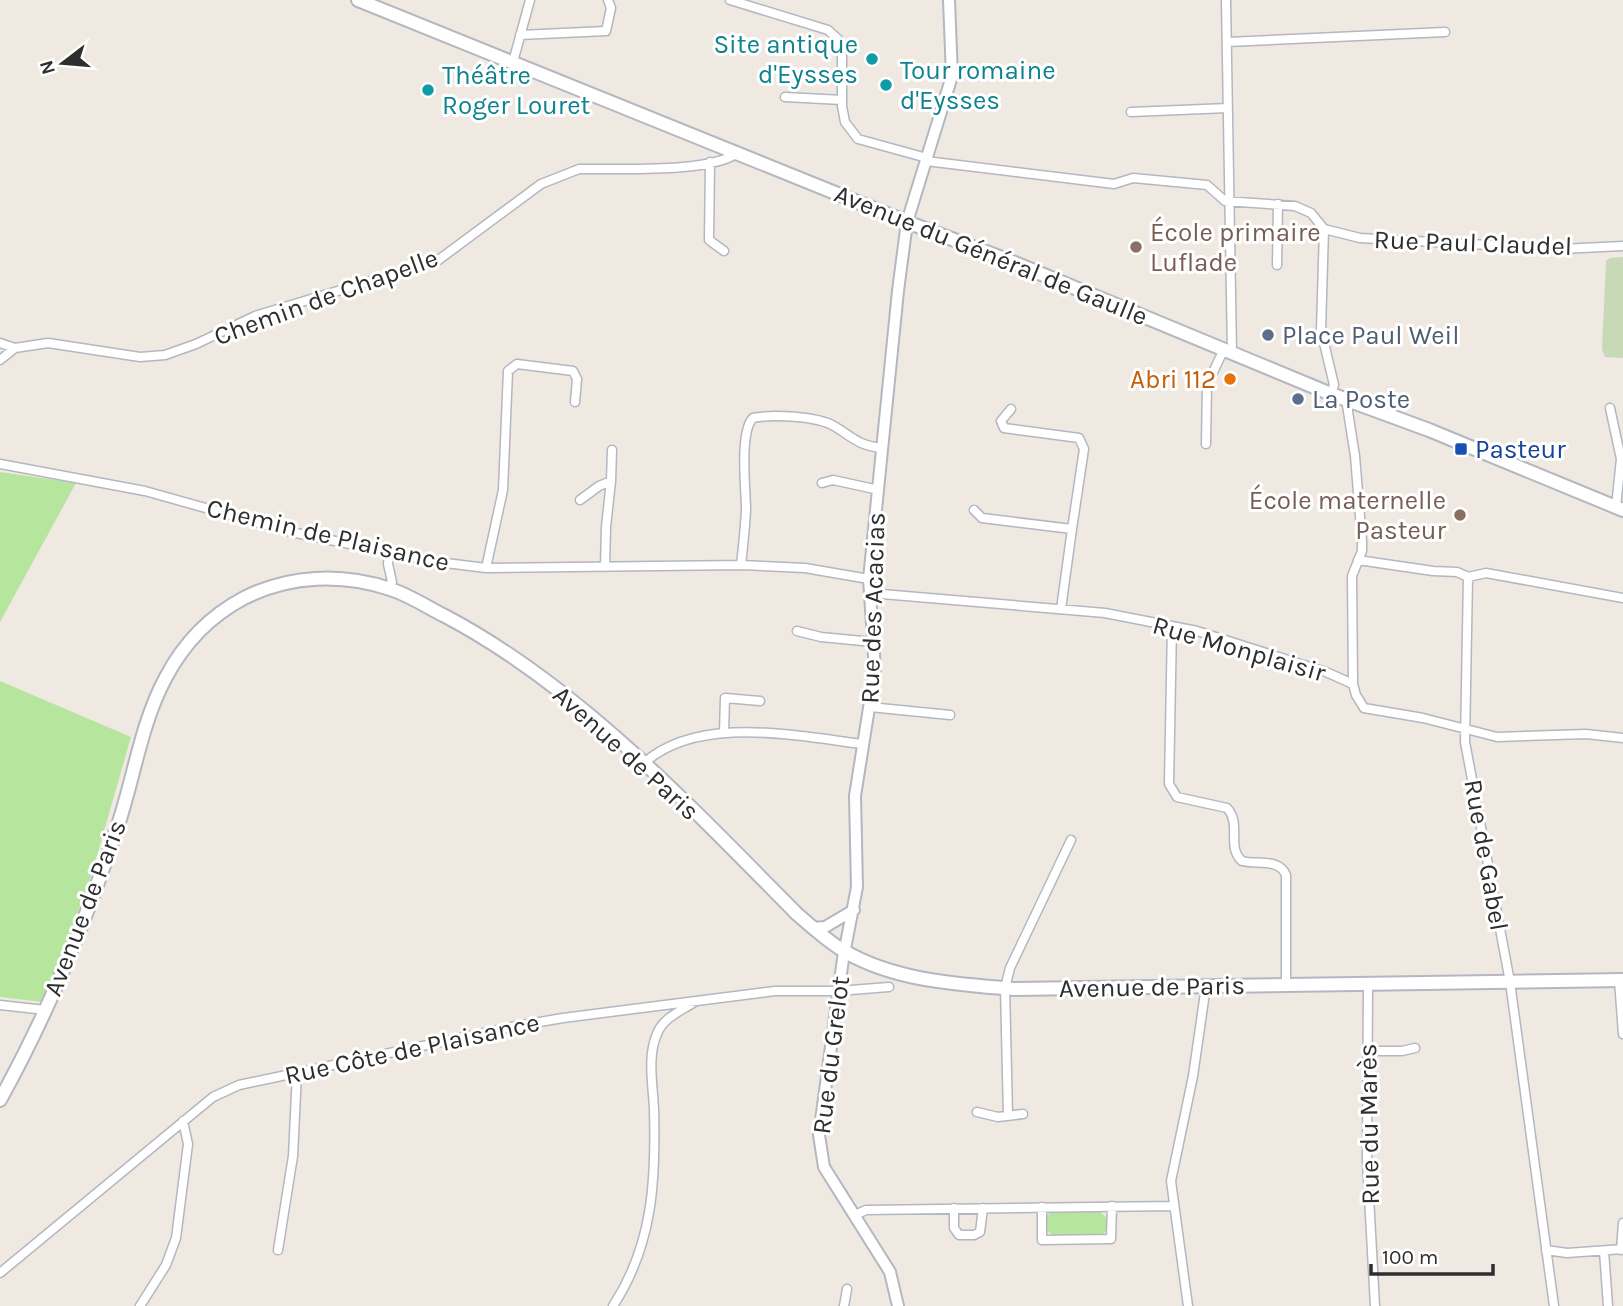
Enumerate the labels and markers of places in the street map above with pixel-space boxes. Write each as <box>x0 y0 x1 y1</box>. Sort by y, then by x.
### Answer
place label: Site antique d'Eysses <box>713 29 858 90</box>
marker: Site antique d'Eysses <box>864 51 880 67</box>
place label: Tour romaine d'Eysses <box>900 55 1056 116</box>
place label: Théâtre Roger Louret <box>442 60 591 121</box>
marker: Tour romaine d'Eysses <box>878 77 894 93</box>
marker: Théâtre Roger Louret <box>420 82 436 98</box>
place label: École primaire Luflade <box>1150 216 1321 278</box>
marker: École primaire Luflade <box>1128 239 1144 255</box>
place label: Place Paul Weil <box>1282 320 1460 351</box>
marker: Place Paul Weil <box>1260 327 1276 343</box>
place label: Abri 112 <box>1130 364 1216 395</box>
marker: Abri 112 <box>1222 371 1238 387</box>
place label: La Poste <box>1312 384 1410 415</box>
marker: La Poste <box>1290 391 1306 407</box>
place label: Pasteur <box>1475 434 1566 465</box>
marker: Pasteur <box>1453 441 1469 457</box>
place label: École maternelle Pasteur <box>1249 484 1447 546</box>
marker: École maternelle Pasteur <box>1452 507 1468 523</box>

